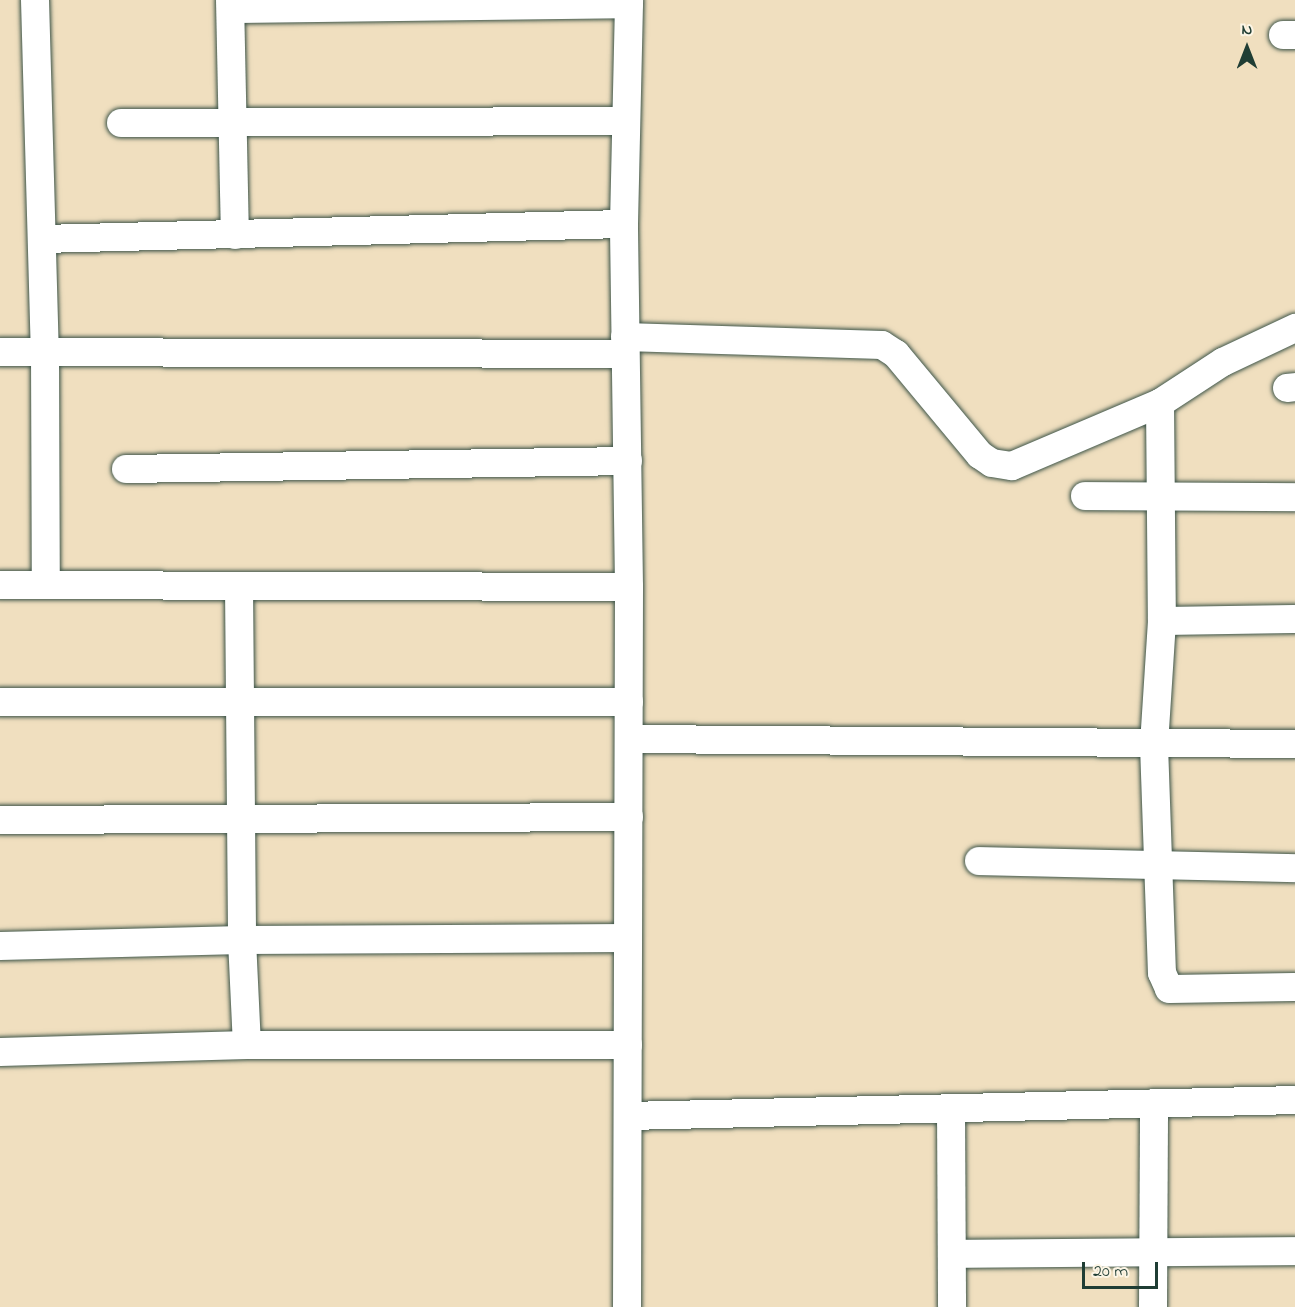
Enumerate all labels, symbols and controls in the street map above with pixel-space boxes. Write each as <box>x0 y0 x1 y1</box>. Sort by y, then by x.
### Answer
north arrow <box>1217 18 1277 78</box>
text: N <box>1242 18 1252 42</box>
scale bar <box>1085 1250 1162 1288</box>
text: 20 m <box>1093 1259 1128 1285</box>

